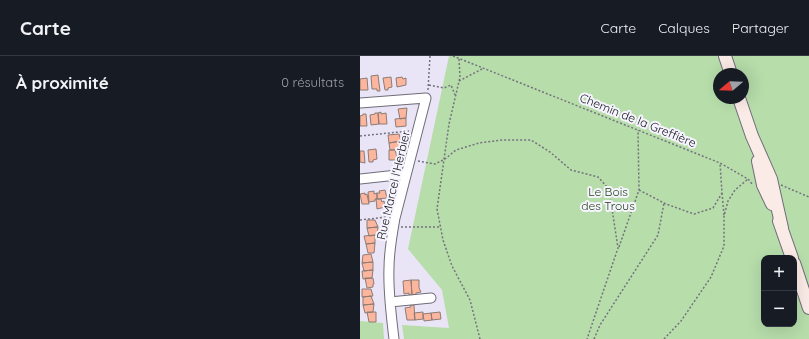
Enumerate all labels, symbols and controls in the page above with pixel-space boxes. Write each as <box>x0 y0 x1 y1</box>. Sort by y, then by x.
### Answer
text: Carte <box>20 16 71 40</box>
text: Carte <box>601 19 636 37</box>
text: Calques <box>658 19 710 37</box>
text: Partager <box>732 19 789 37</box>
north arrow <box>713 68 749 104</box>
text: À proximité <box>16 72 109 93</box>
text: 0 résultats <box>281 74 344 90</box>
street label: Chemin de la Greffière <box>578 90 699 150</box>
street label: Rue Marcel l'Herbier <box>373 129 413 241</box>
park label: Le Bois des Trous <box>581 184 635 213</box>
map controls <box>761 255 797 327</box>
button: + <box>761 255 797 291</box>
button: − <box>761 291 797 327</box>

